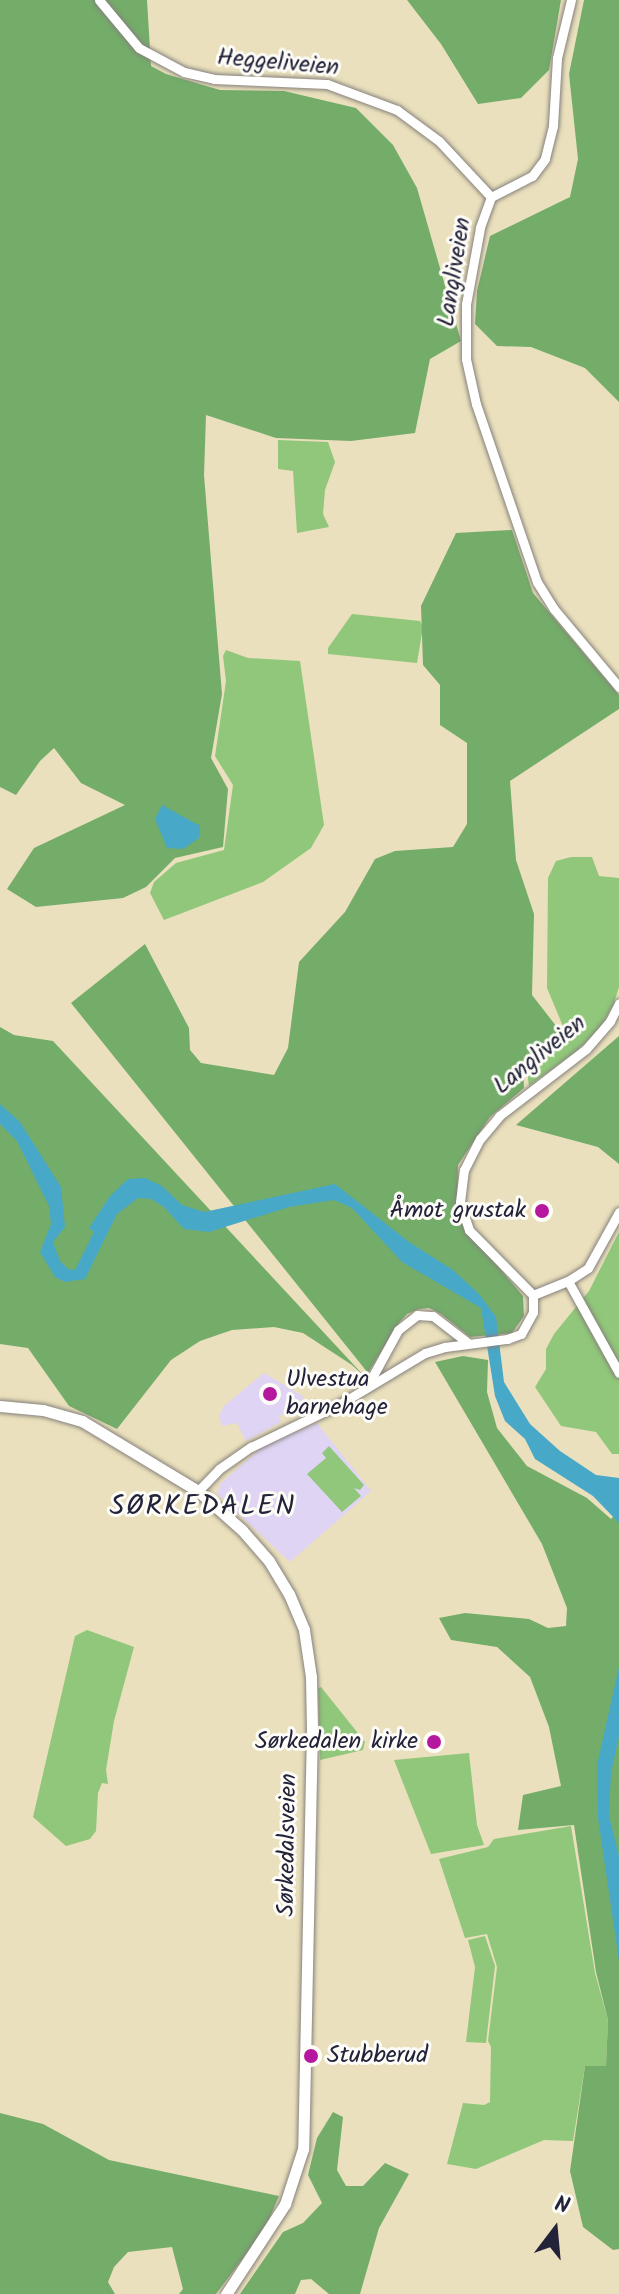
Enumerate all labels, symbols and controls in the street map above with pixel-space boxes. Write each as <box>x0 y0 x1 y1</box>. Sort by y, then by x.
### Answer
street label: Heggeliveien <box>216 43 340 83</box>
street label: Langliveien <box>432 215 478 329</box>
street label: Langliveien <box>488 1009 592 1101</box>
place label: Åmot grustak <box>390 1197 526 1225</box>
marker: Åmot grustak <box>533 1202 551 1220</box>
place label: Ulvestua barnehage <box>286 1366 388 1422</box>
marker: Ulvestua barnehage <box>261 1385 279 1403</box>
district label: SØRKEDALEN <box>109 1490 297 1524</box>
place label: Sørkedalen kirke <box>255 1728 418 1756</box>
marker: Sørkedalen kirke <box>425 1733 443 1751</box>
street label: Sørkedalsveien <box>272 1773 304 1917</box>
place label: Stubberud <box>327 2042 428 2070</box>
marker: Stubberud <box>302 2047 320 2065</box>
text: N <box>550 2188 573 2225</box>
north arrow <box>515 2190 595 2270</box>

